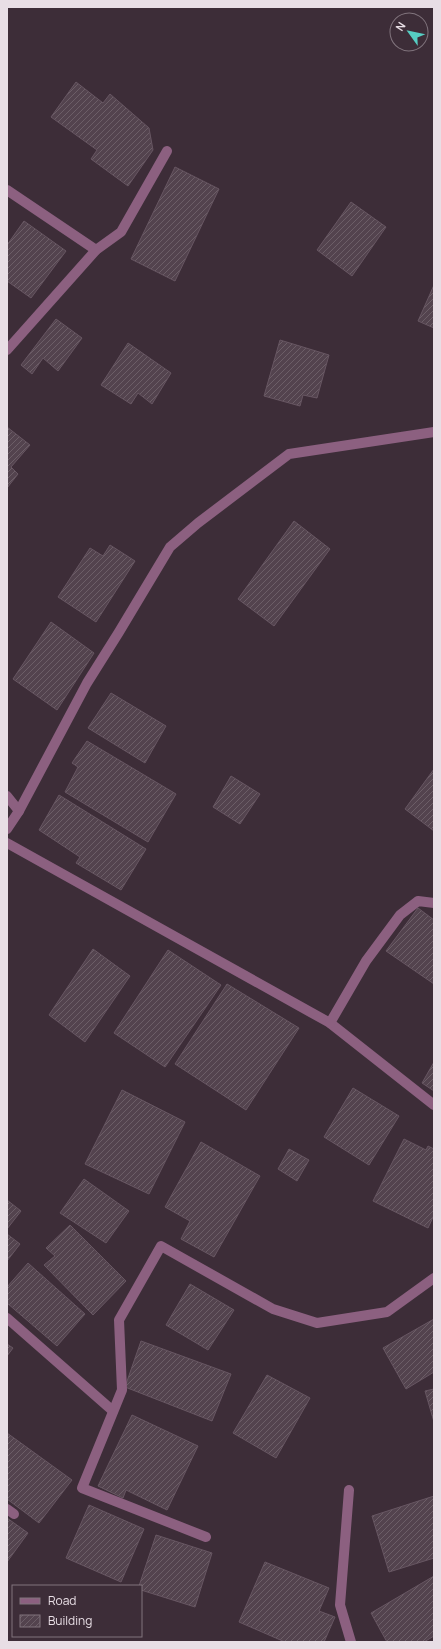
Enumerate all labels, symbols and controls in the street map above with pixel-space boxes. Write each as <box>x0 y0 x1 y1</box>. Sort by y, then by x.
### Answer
north arrow <box>389 12 429 52</box>
text: N <box>392 19 409 34</box>
legend <box>12 1585 142 1637</box>
text: Road <box>48 1592 76 1609</box>
text: Building <box>48 1612 92 1629</box>

